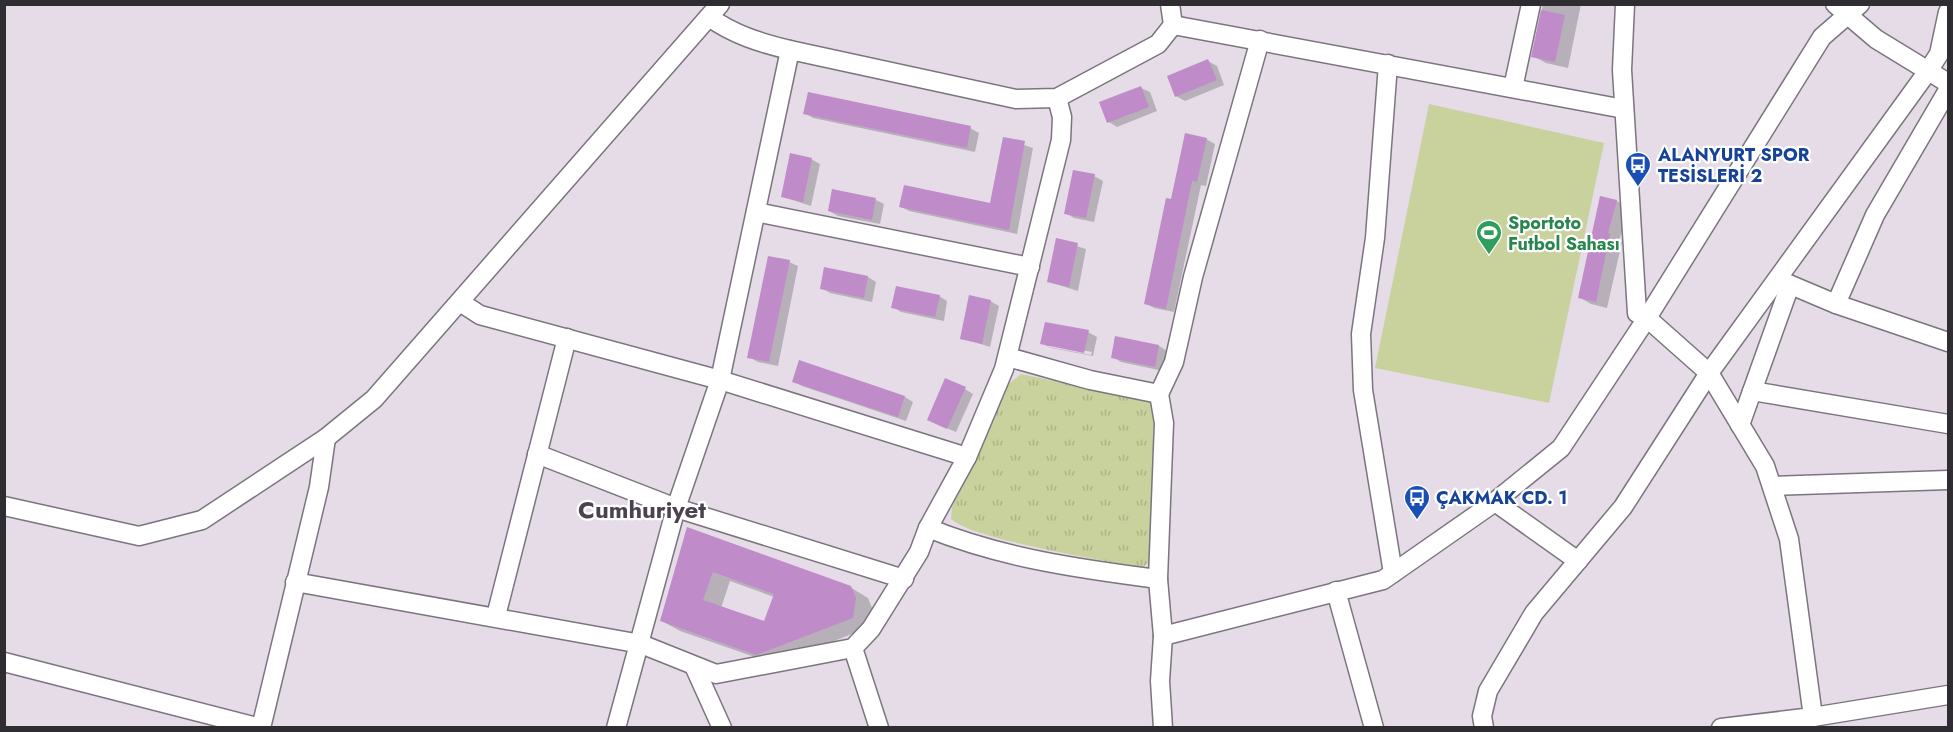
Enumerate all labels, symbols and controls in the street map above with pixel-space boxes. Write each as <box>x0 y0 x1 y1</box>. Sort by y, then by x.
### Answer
place label: ALANYURT SPOR TESİSLERİ 2 <box>1657 142 1810 189</box>
bus stop icon: ALANYURT SPOR TESİSLERİ 2 <box>1623 150 1653 188</box>
place label: Sportoto Futbol Sahası <box>1508 210 1620 257</box>
sports icon: Sportoto Futbol Sahası <box>1474 218 1504 256</box>
bus stop icon: ÇAKMAK CD. 1 <box>1402 483 1432 521</box>
place label: ÇAKMAK CD. 1 <box>1436 485 1567 511</box>
district label: Cumhuriyet <box>578 492 706 527</box>

